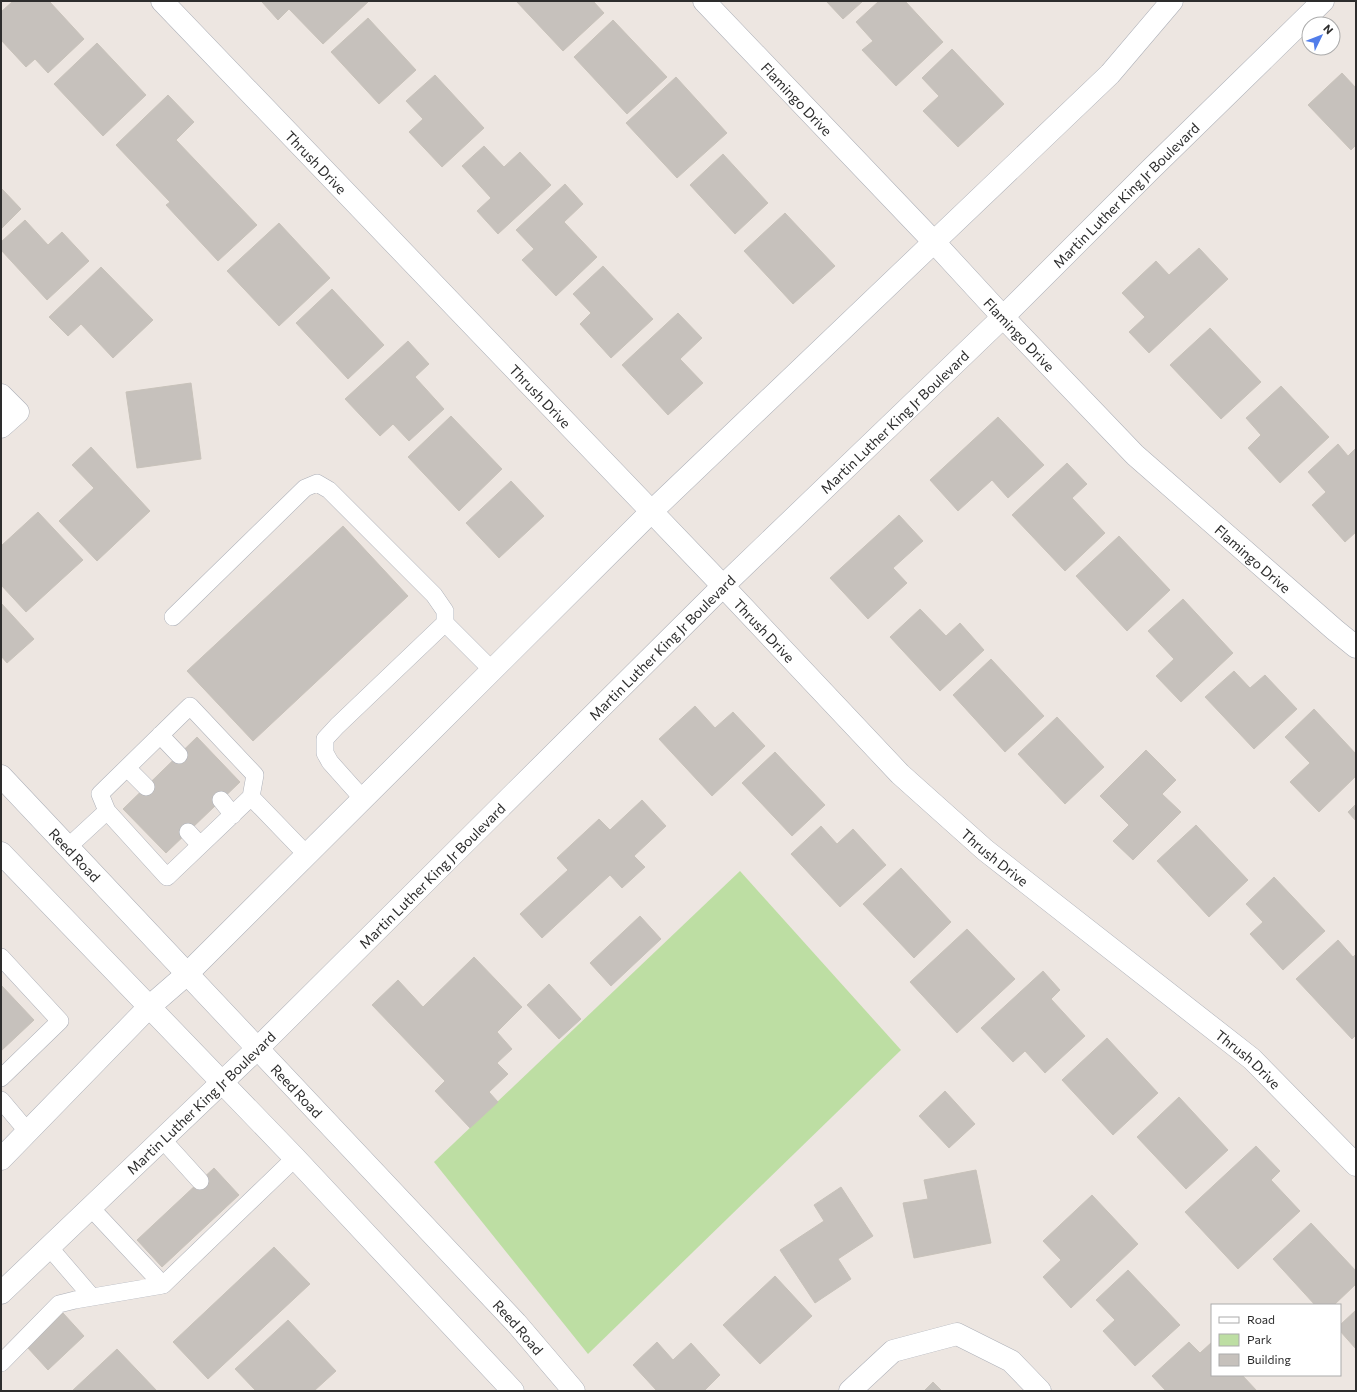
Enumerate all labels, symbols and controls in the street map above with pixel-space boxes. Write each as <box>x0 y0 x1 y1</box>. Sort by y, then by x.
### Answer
north arrow <box>1301 16 1341 56</box>
text: N <box>1321 21 1336 36</box>
street label: Flamingo Drive <box>758 58 836 139</box>
street label: Martin Luther King Jr Boulevard <box>1049 119 1202 271</box>
street label: Thrush Drive <box>282 127 351 197</box>
street label: Flamingo Drive <box>981 294 1059 375</box>
street label: Martin Luther King Jr Boulevard <box>817 346 972 497</box>
street label: Thrush Drive <box>506 361 575 431</box>
street label: Flamingo Drive <box>1212 521 1295 596</box>
street label: Martin Luther King Jr Boulevard <box>585 571 738 723</box>
street label: Thrush Drive <box>730 595 799 665</box>
street label: Martin Luther King Jr Boulevard <box>355 799 508 952</box>
street label: Reed Road <box>46 824 104 885</box>
street label: Thrush Drive <box>958 825 1032 889</box>
street label: Thrush Drive <box>1212 1025 1285 1092</box>
street label: Martin Luther King Jr Boulevard <box>123 1028 279 1177</box>
street label: Reed Road <box>268 1060 326 1121</box>
street label: Reed Road <box>490 1296 547 1358</box>
legend <box>1211 1304 1341 1376</box>
text: Road <box>1247 1312 1275 1326</box>
text: Park <box>1247 1332 1273 1346</box>
text: Building <box>1247 1352 1291 1366</box>

